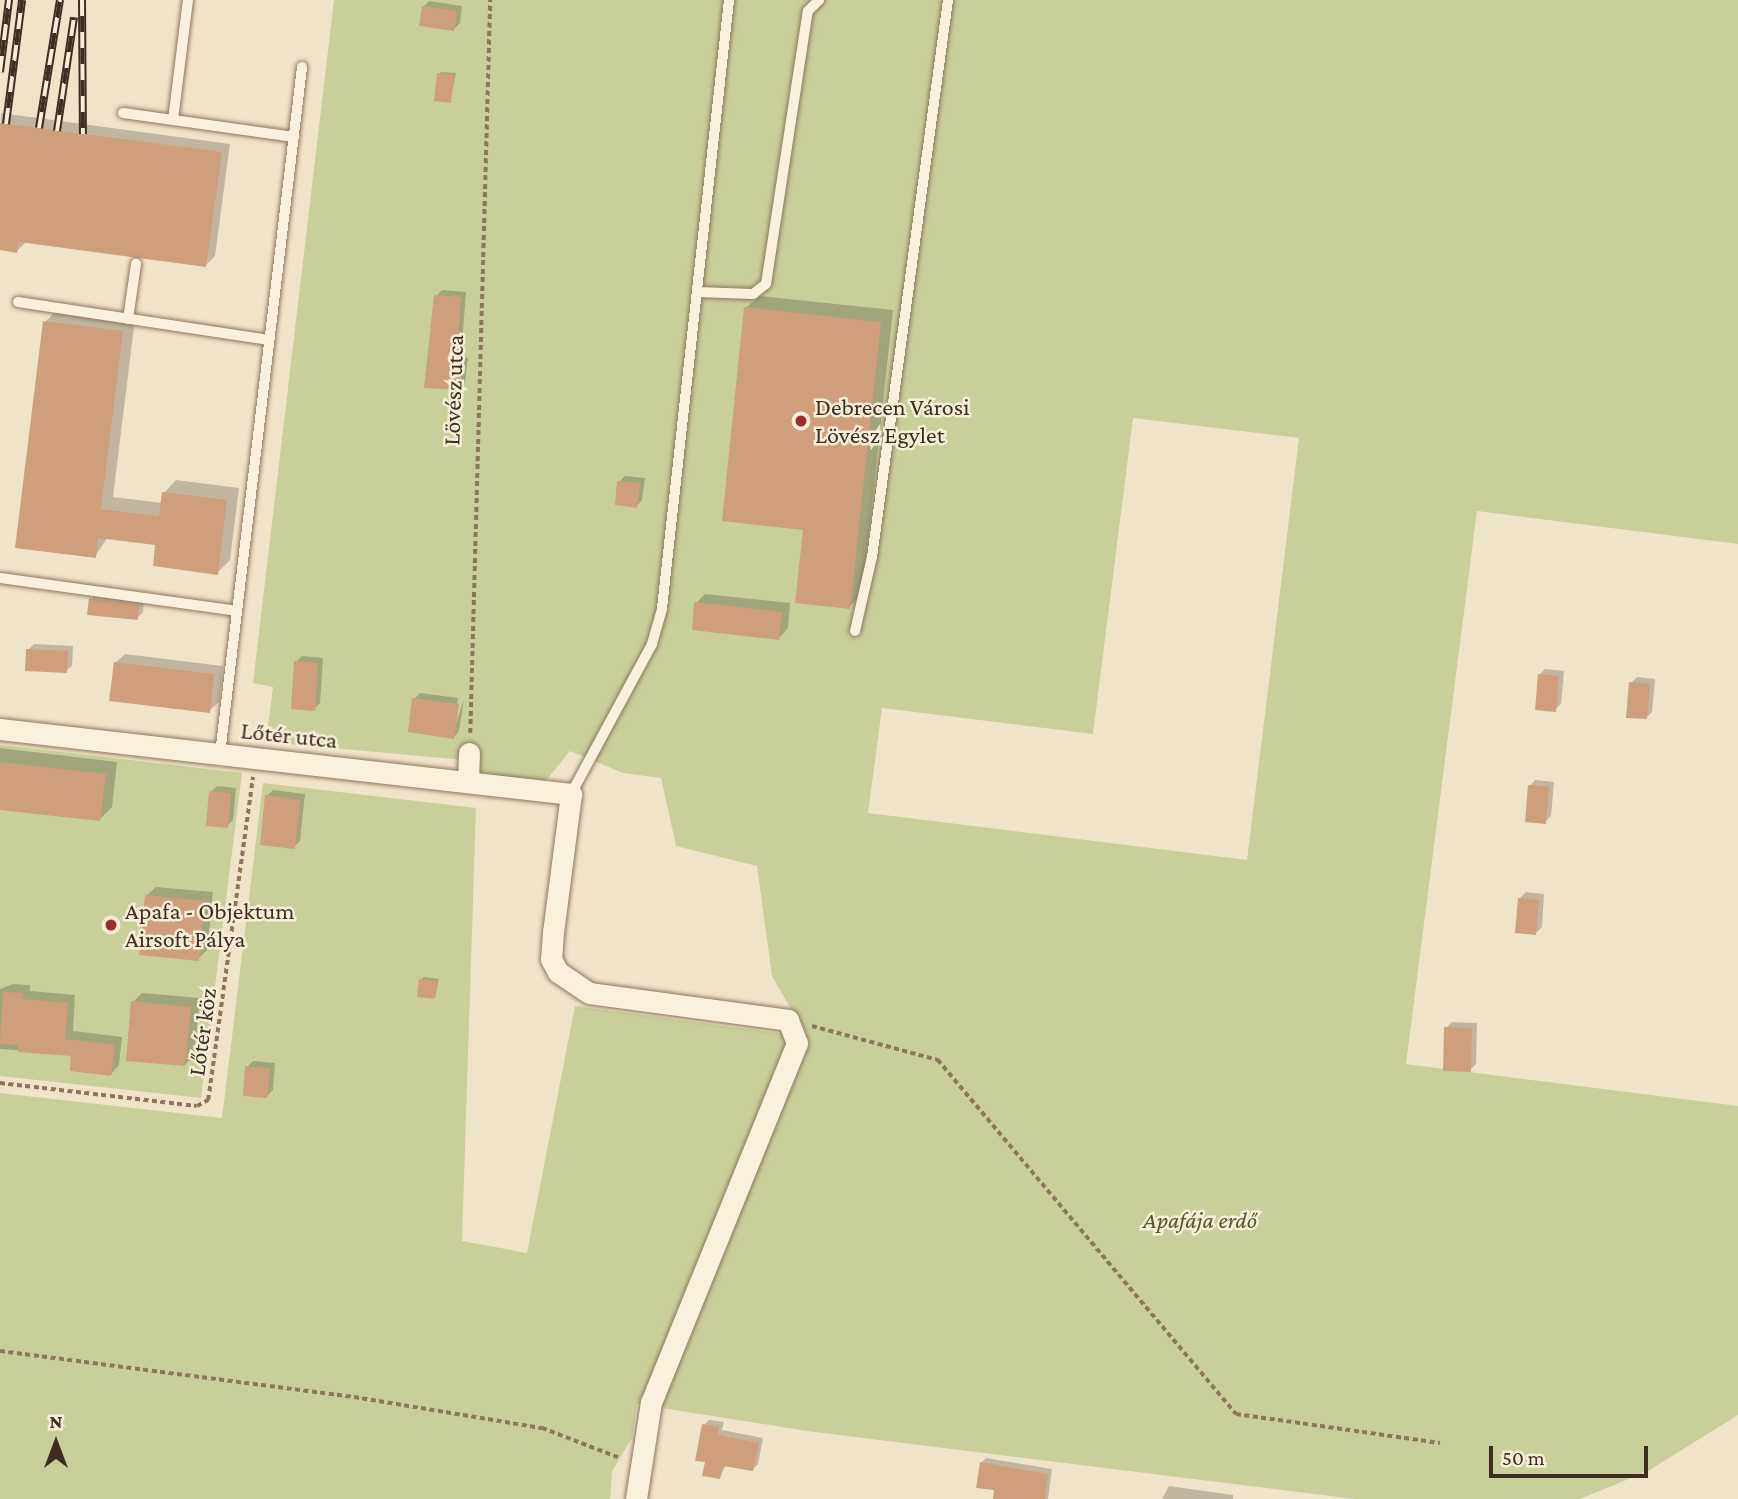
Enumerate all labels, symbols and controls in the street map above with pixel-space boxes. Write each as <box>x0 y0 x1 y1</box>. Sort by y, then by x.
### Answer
street label: Lövész utca <box>437 334 469 446</box>
place label: Debrecen Városi Lövész Egylet <box>815 393 969 449</box>
marker: Debrecen Városi Lövész Egylet <box>793 413 809 429</box>
street label: Lőtér utca <box>239 716 339 754</box>
place label: Apafa - Objektum Airsoft Pálya <box>125 897 295 953</box>
marker: Apafa - Objektum Airsoft Pálya <box>103 917 119 933</box>
street label: Lőtér köz <box>182 986 222 1078</box>
park label: Apafája erdő <box>1143 1206 1257 1234</box>
north arrow <box>21 1408 91 1478</box>
text: N <box>50 1411 62 1432</box>
scale bar <box>1493 1432 1652 1476</box>
text: 50 m <box>1502 1446 1545 1470</box>

